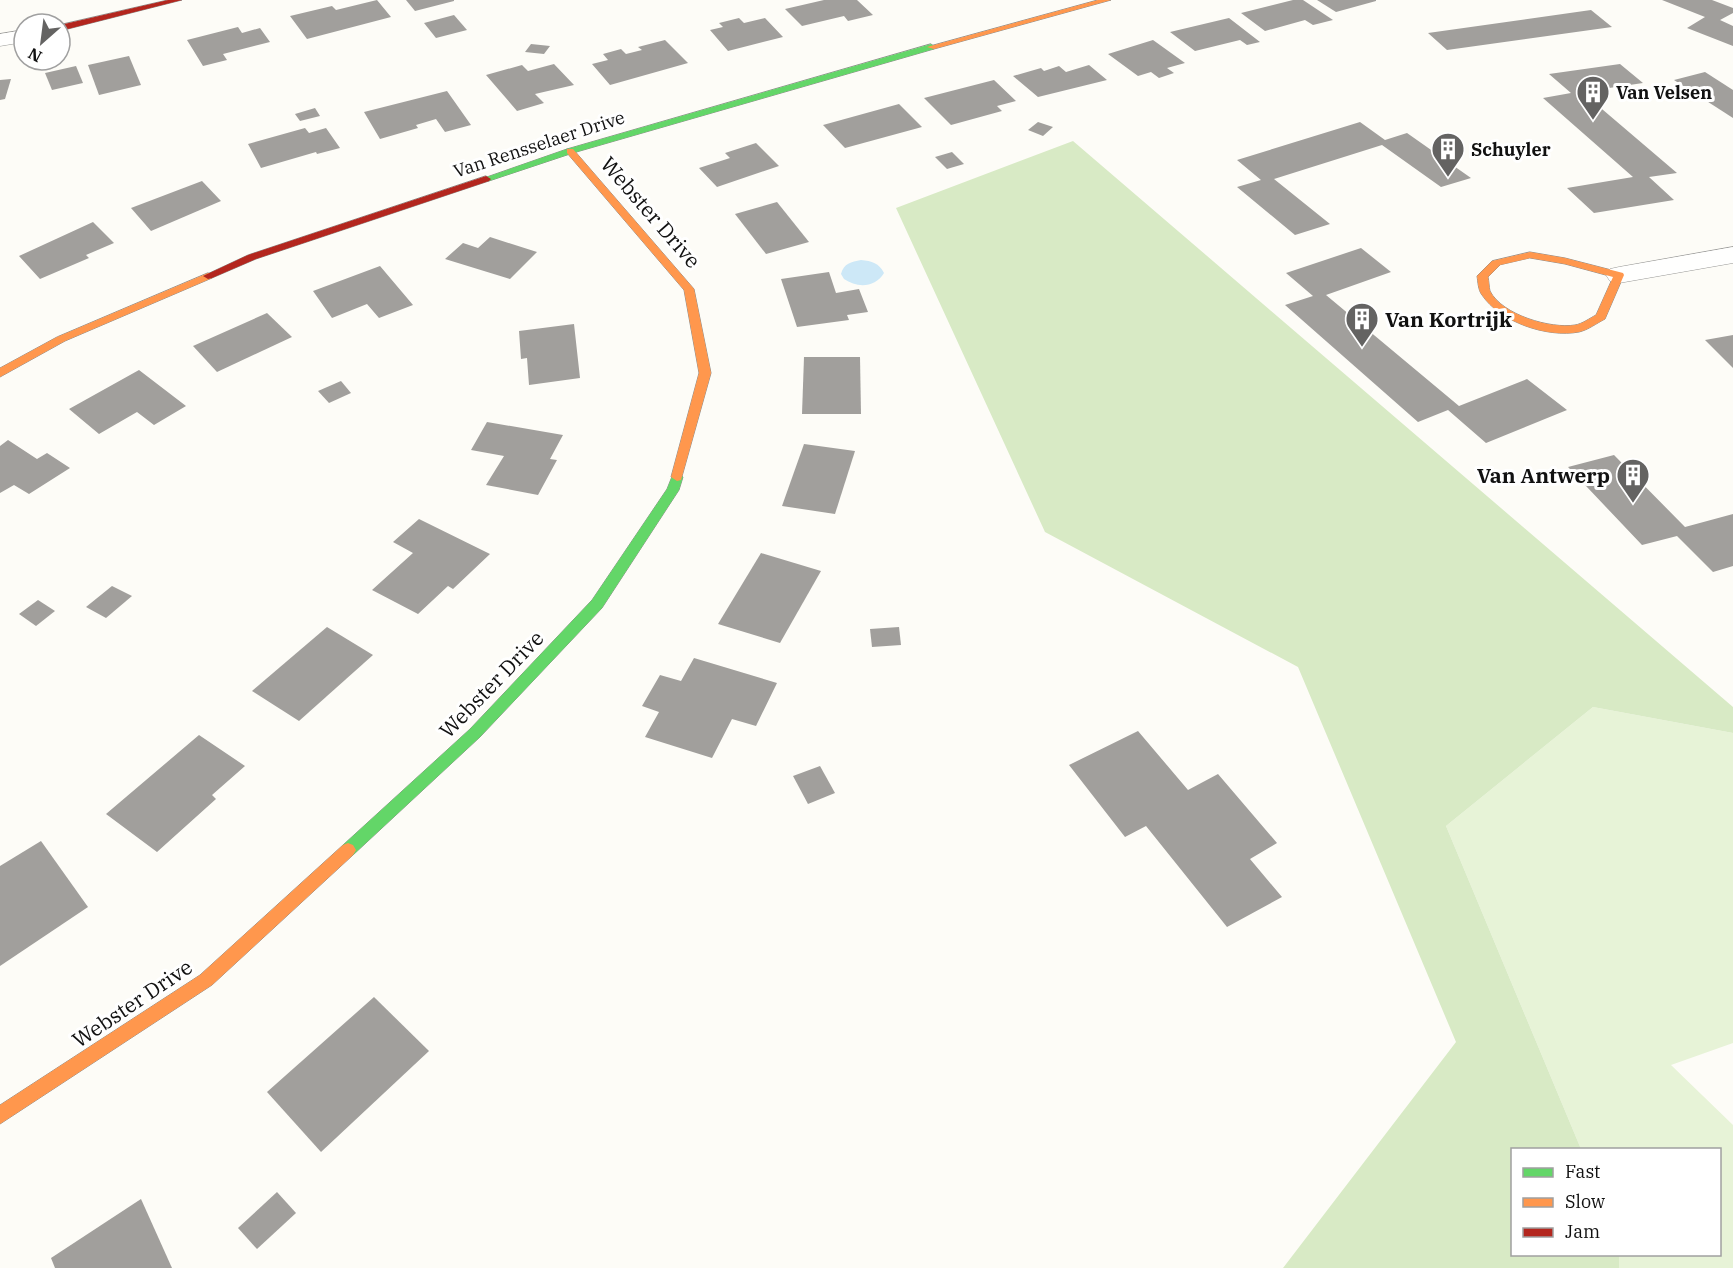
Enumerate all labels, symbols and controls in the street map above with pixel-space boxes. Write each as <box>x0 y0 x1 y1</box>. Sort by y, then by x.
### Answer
north arrow <box>12 12 72 72</box>
text: N <box>25 43 45 67</box>
building icon: Van Velsen <box>1575 74 1611 121</box>
place label: Van Velsen <box>1616 81 1712 104</box>
street label: Van Rensselaer Drive <box>450 105 628 183</box>
building icon: Schuyler <box>1430 131 1466 178</box>
place label: Schuyler <box>1471 138 1551 161</box>
street label: Webster Drive <box>595 150 707 274</box>
building icon: Van Kortrijk <box>1344 301 1380 348</box>
place label: Van Kortrijk <box>1385 305 1512 333</box>
building icon: Van Antwerp <box>1615 457 1651 504</box>
place label: Van Antwerp <box>1477 461 1610 489</box>
street label: Webster Drive <box>433 624 549 744</box>
street label: Webster Drive <box>66 952 198 1054</box>
legend <box>1511 1148 1721 1256</box>
text: Fast <box>1565 1160 1600 1183</box>
text: Slow <box>1565 1190 1605 1213</box>
text: Jam <box>1565 1220 1600 1243</box>

